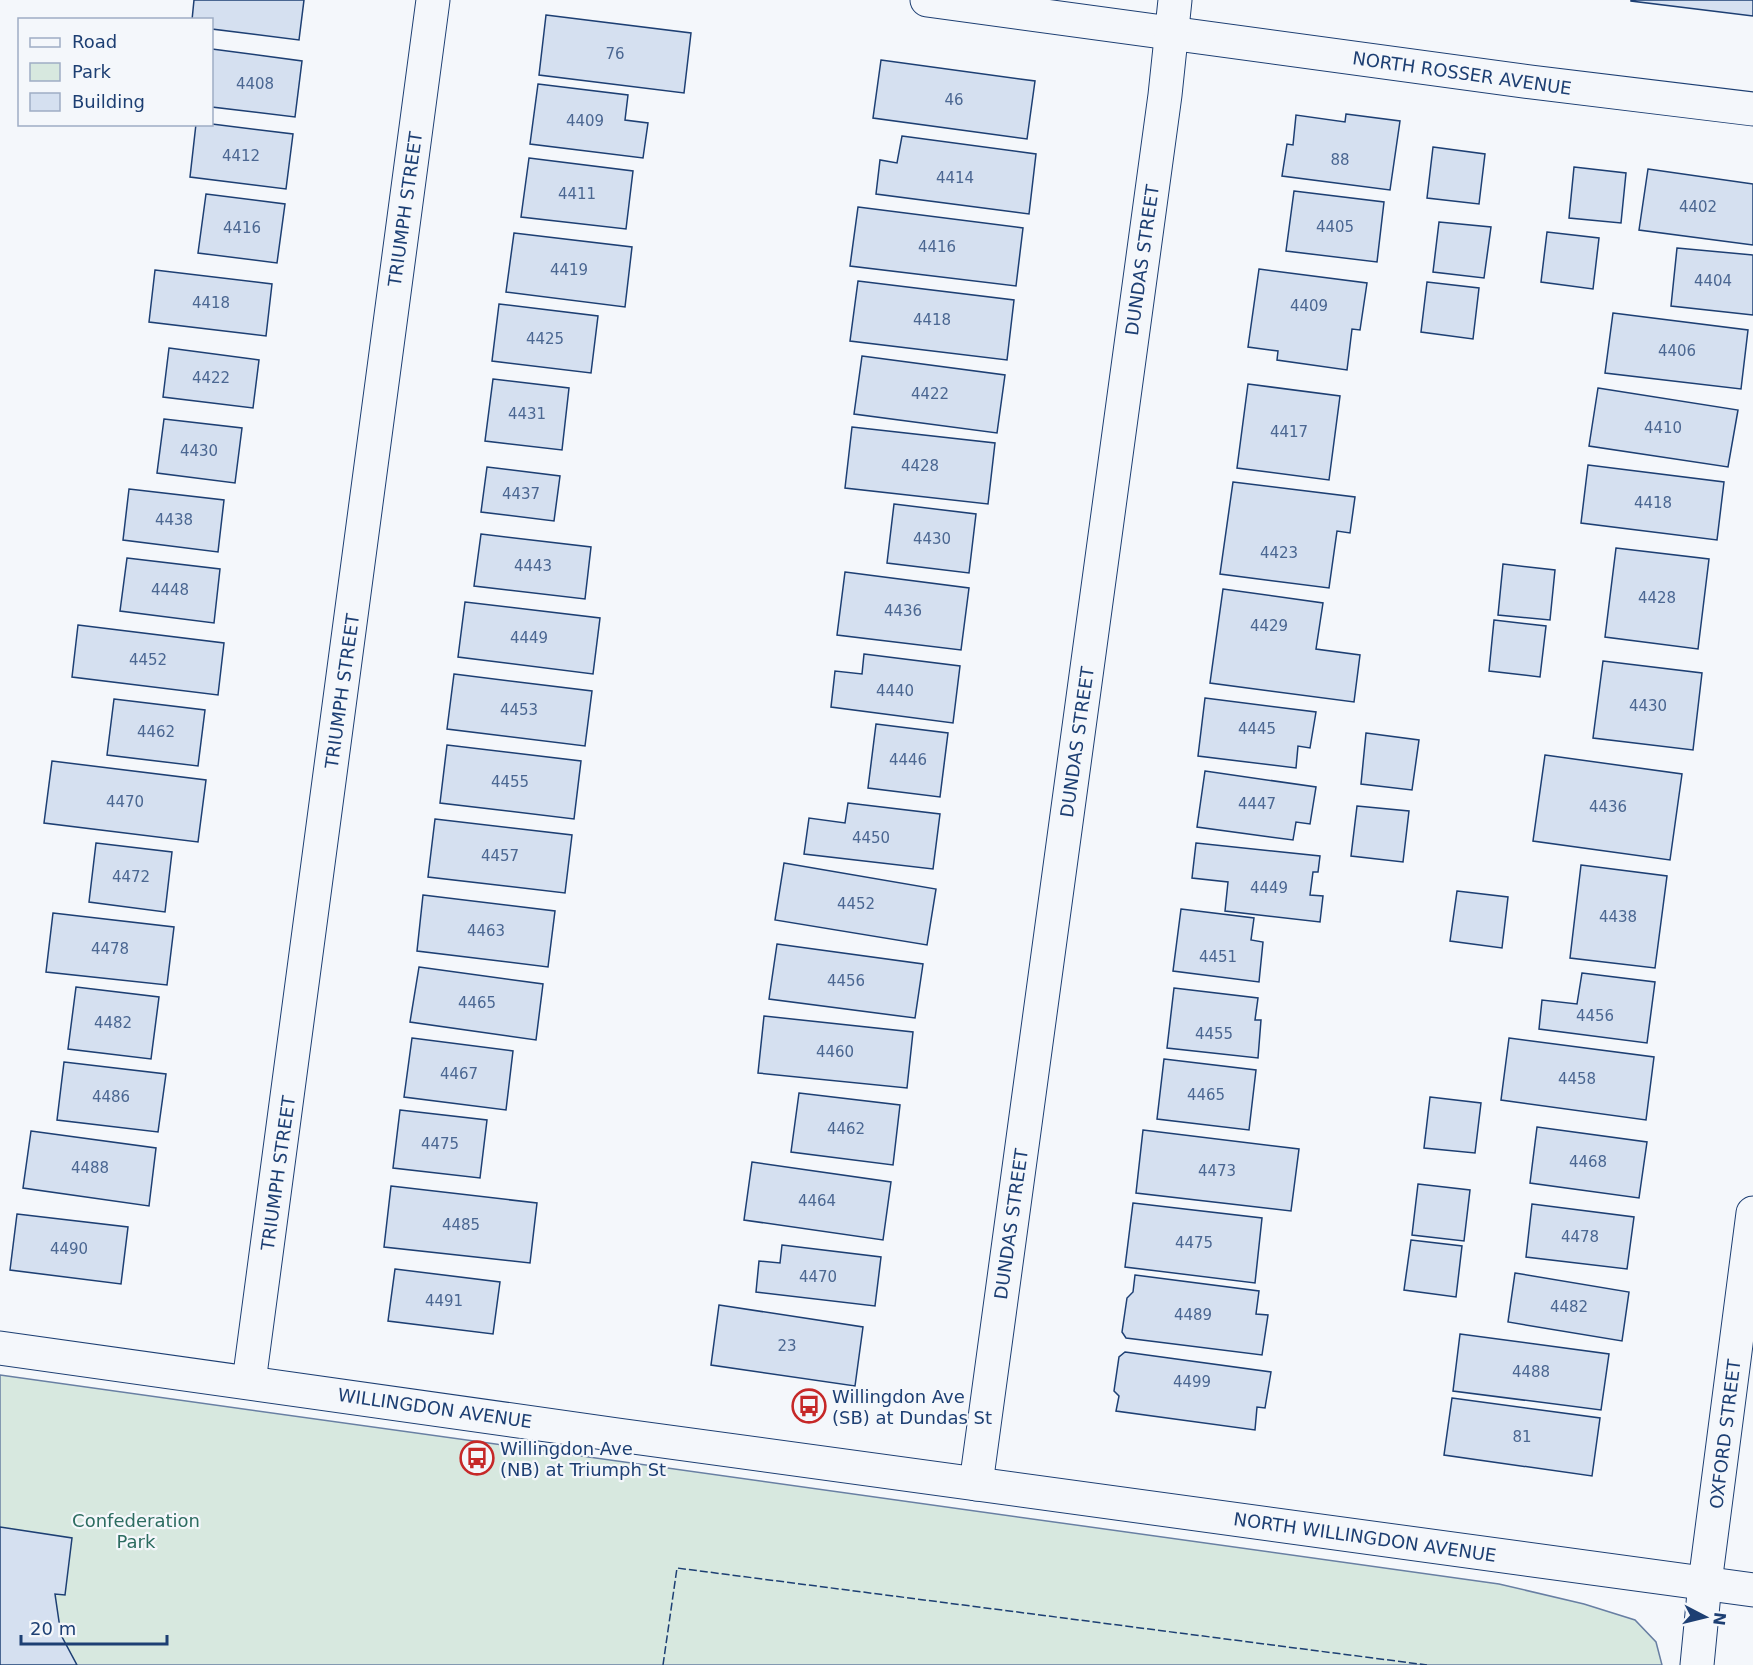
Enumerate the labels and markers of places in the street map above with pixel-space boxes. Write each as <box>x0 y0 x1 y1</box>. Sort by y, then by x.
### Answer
place label: Willingdon Ave (SB) at Dundas St <box>832 1386 992 1428</box>
bus stop icon: Willingdon Ave (SB) at Dundas St <box>791 1388 827 1424</box>
place label: Willingdon Ave (NB) at Triumph St <box>500 1438 666 1480</box>
bus stop icon: Willingdon Ave (NB) at Triumph St <box>459 1440 495 1476</box>

